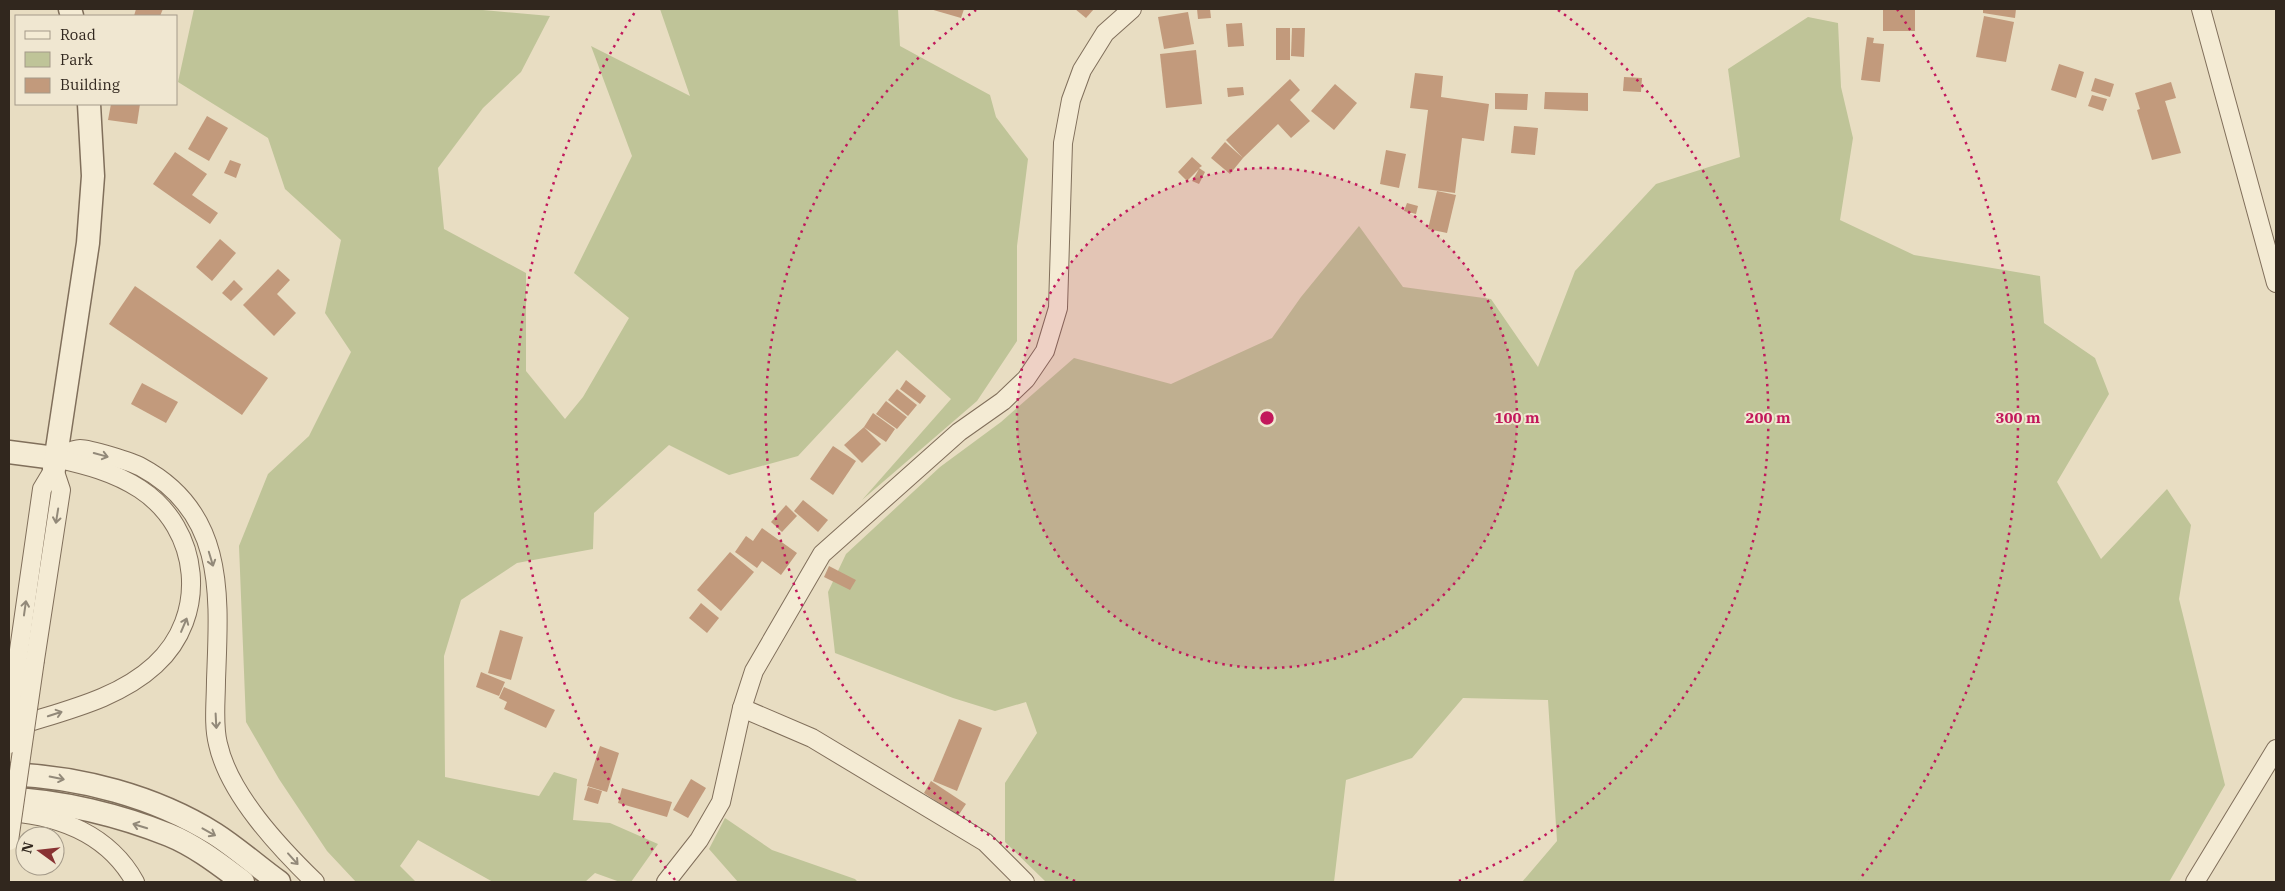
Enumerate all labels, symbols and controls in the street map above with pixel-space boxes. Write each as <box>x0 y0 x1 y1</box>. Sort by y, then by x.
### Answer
legend <box>15 15 178 105</box>
text: Road <box>60 25 96 44</box>
text: Park <box>60 50 93 69</box>
text: Building <box>60 75 120 94</box>
text: 100 m <box>1494 408 1540 427</box>
text: 200 m <box>1745 408 1791 427</box>
text: 300 m <box>1995 408 2041 427</box>
centre of rings <box>1258 409 1276 427</box>
one-way arrow <box>93 451 109 460</box>
one-way arrow <box>51 508 61 524</box>
one-way arrow <box>206 551 216 567</box>
one-way arrow <box>20 601 30 617</box>
one-way arrow <box>179 618 189 633</box>
one-way arrow <box>47 708 63 718</box>
one-way arrow <box>212 713 221 729</box>
one-way arrow <box>49 774 65 784</box>
one-way arrow <box>132 821 148 831</box>
north arrow <box>15 826 65 876</box>
one-way arrow <box>202 827 217 837</box>
text: N <box>17 840 38 855</box>
one-way arrow <box>287 853 299 866</box>

